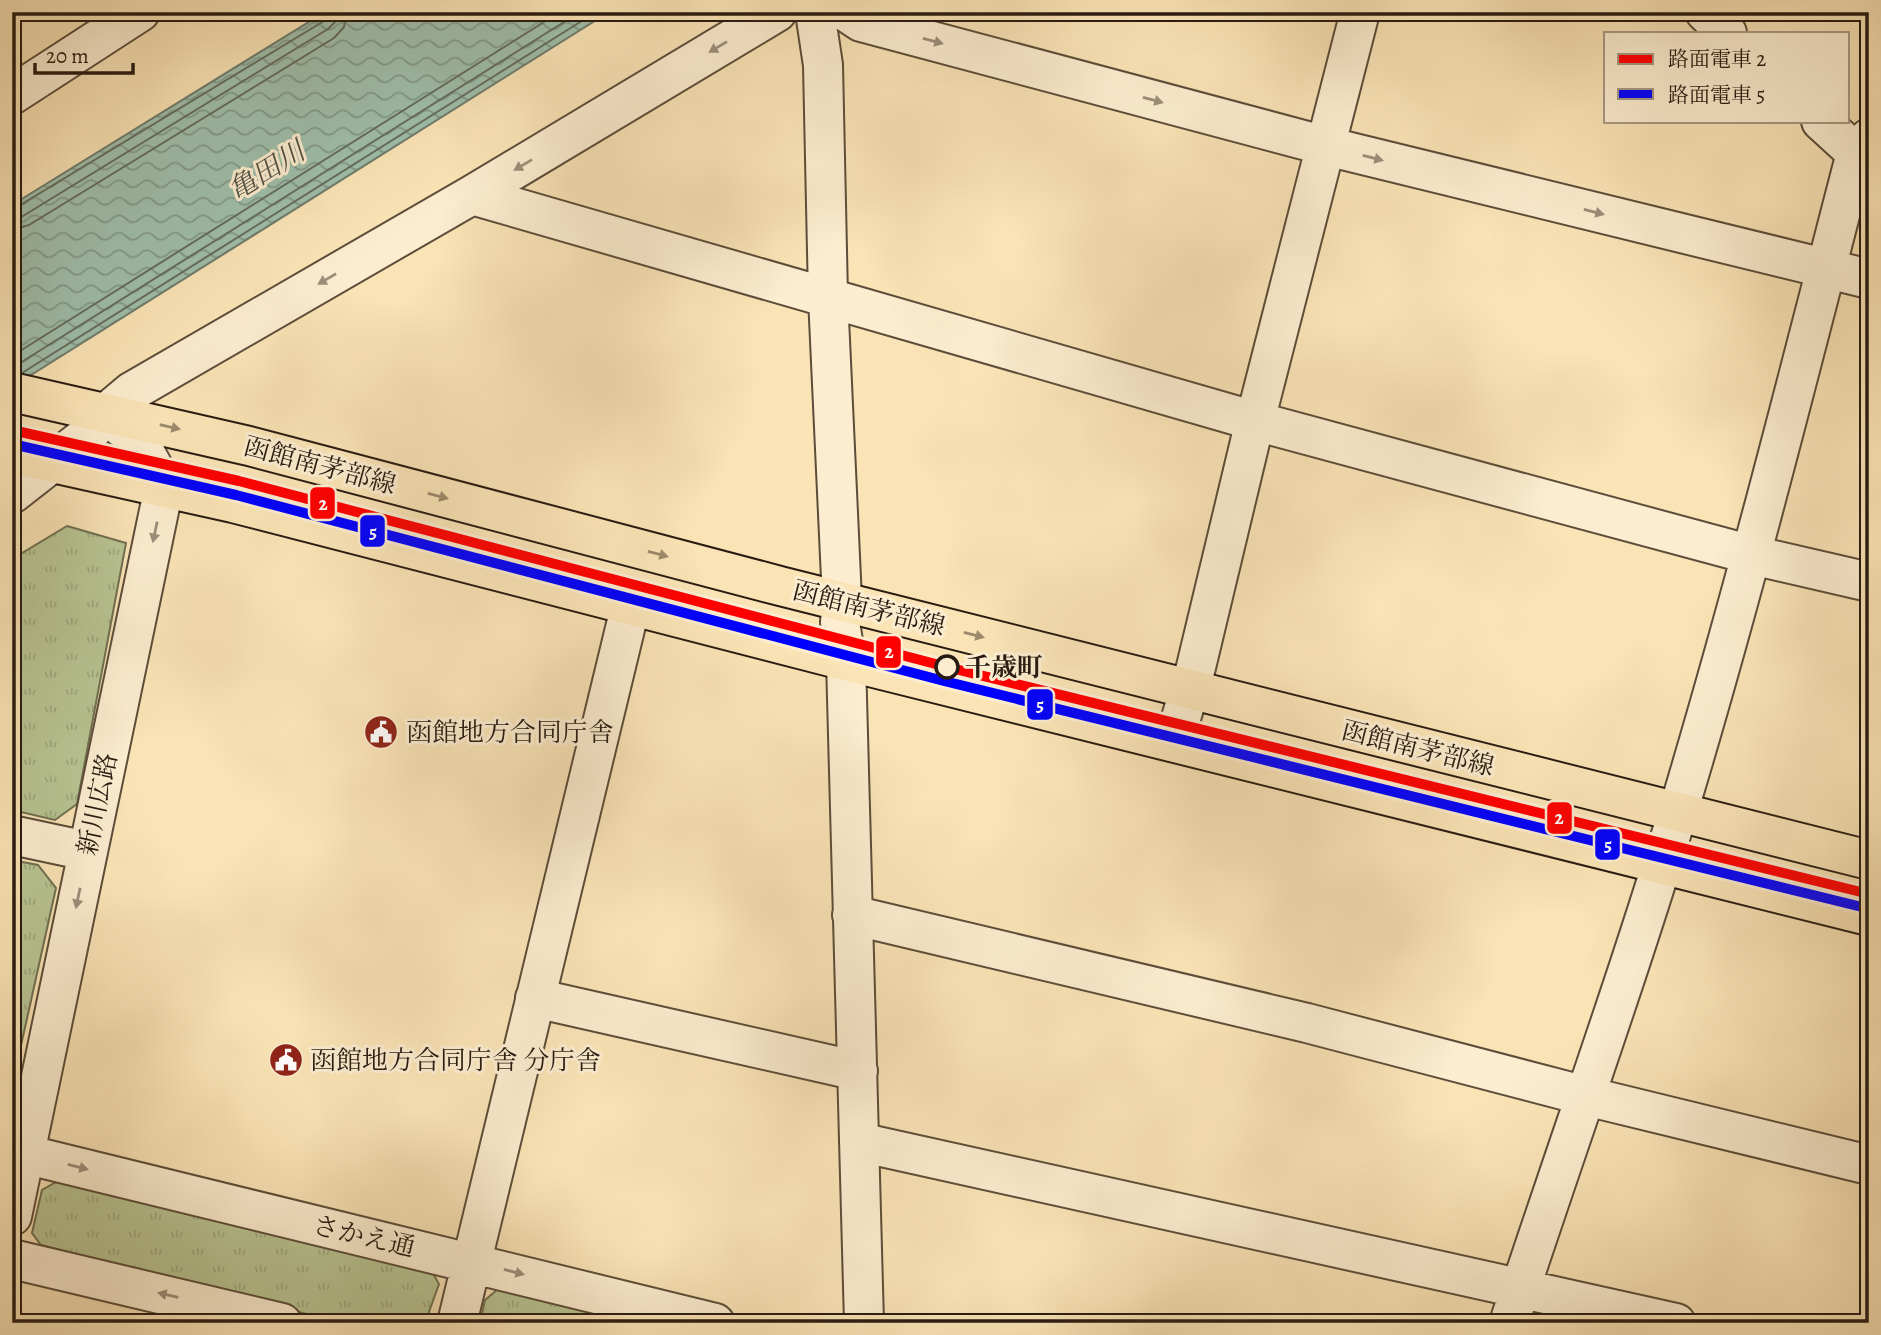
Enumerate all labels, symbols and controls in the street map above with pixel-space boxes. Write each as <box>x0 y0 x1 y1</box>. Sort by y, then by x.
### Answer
scale bar <box>35 32 133 76</box>
legend <box>1604 32 1850 122</box>
one-way arrow <box>922 36 944 47</box>
one-way arrow <box>709 41 728 54</box>
text: 20 m <box>46 42 89 70</box>
text: 路面電車 2 <box>1668 45 1766 73</box>
text: 路面電車 5 <box>1668 81 1765 109</box>
one-way arrow <box>1142 95 1164 106</box>
water label: 亀田川 <box>221 131 315 209</box>
one-way arrow <box>1362 153 1384 164</box>
one-way arrow <box>514 158 533 171</box>
one-way arrow <box>1583 207 1605 218</box>
one-way arrow <box>317 273 336 285</box>
one-way arrow <box>160 422 182 433</box>
street label: 函館南茅部線 <box>240 428 400 503</box>
line badge: 2 <box>309 486 336 520</box>
text: 2 <box>318 491 328 517</box>
one-way arrow <box>428 491 450 502</box>
line badge: 5 <box>359 514 386 548</box>
text: 5 <box>369 519 377 545</box>
one-way arrow <box>149 521 160 543</box>
one-way arrow <box>647 549 669 560</box>
street label: 函館南茅部線 <box>789 573 949 644</box>
one-way arrow <box>963 630 985 641</box>
line badge: 2 <box>875 635 902 669</box>
text: 2 <box>884 639 894 665</box>
place label: 千歳町 <box>965 650 1043 685</box>
marker: 千歳町 <box>935 655 959 679</box>
line badge: 5 <box>1026 688 1054 721</box>
text: 5 <box>1036 692 1044 718</box>
public building icon: 函館地方合同庁舎 <box>362 713 400 751</box>
street label: 函館南茅部線 <box>1338 713 1498 784</box>
place label: 函館地方合同庁舎 <box>406 715 614 750</box>
street label: 新川広路 <box>70 750 125 859</box>
line badge: 2 <box>1546 801 1573 835</box>
text: 2 <box>1554 805 1564 831</box>
line badge: 5 <box>1594 828 1621 861</box>
text: 5 <box>1604 832 1612 858</box>
one-way arrow <box>72 887 83 909</box>
public building icon: 函館地方合同庁舎 分庁舎 <box>267 1041 305 1079</box>
place label: 函館地方合同庁舎 分庁舎 <box>310 1043 601 1078</box>
one-way arrow <box>68 1162 90 1173</box>
street label: さかえ通 <box>309 1208 418 1265</box>
one-way arrow <box>503 1267 525 1278</box>
one-way arrow <box>156 1290 178 1301</box>

